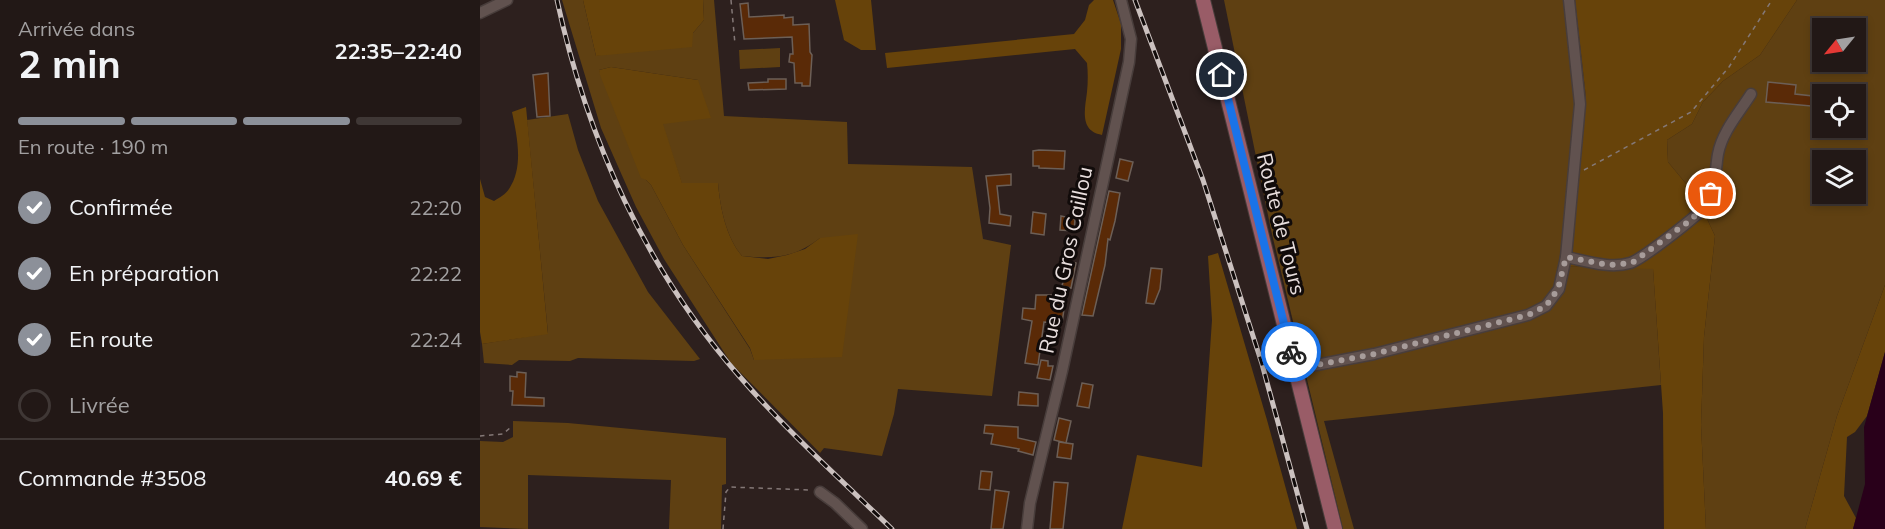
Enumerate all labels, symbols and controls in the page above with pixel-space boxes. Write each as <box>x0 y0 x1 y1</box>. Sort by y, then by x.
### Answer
text: Arrivée dans <box>18 16 135 41</box>
north arrow <box>1812 18 1866 72</box>
map controls <box>1812 18 1866 204</box>
text: 22:35–22:40 <box>334 37 462 65</box>
text: 2 min <box>18 39 121 88</box>
pin <box>1196 49 1247 100</box>
icon: home <box>1205 58 1238 91</box>
button: locate <box>1812 84 1866 138</box>
text: En route · 190 m <box>18 134 168 159</box>
street label: Route de Tours <box>1252 150 1312 297</box>
button: layers <box>1812 150 1866 204</box>
street label: Rue du Gros Caillou <box>1033 164 1098 356</box>
pin <box>1685 168 1736 219</box>
icon: bag <box>1694 177 1727 210</box>
icon: check <box>18 191 51 224</box>
text: Confirmée <box>69 193 173 221</box>
text: 22:20 <box>409 195 462 220</box>
icon: check <box>18 257 51 290</box>
text: En préparation <box>69 259 219 287</box>
text: 22:22 <box>409 261 462 286</box>
courier <box>1261 322 1321 382</box>
icon: check <box>18 323 51 356</box>
text: En route <box>69 325 153 353</box>
text: 22:24 <box>409 327 462 352</box>
icon: bike <box>1275 336 1308 369</box>
text: Livrée <box>69 391 130 419</box>
text: Commande #3508 <box>18 464 206 492</box>
text: 40.69 € <box>385 464 462 492</box>

